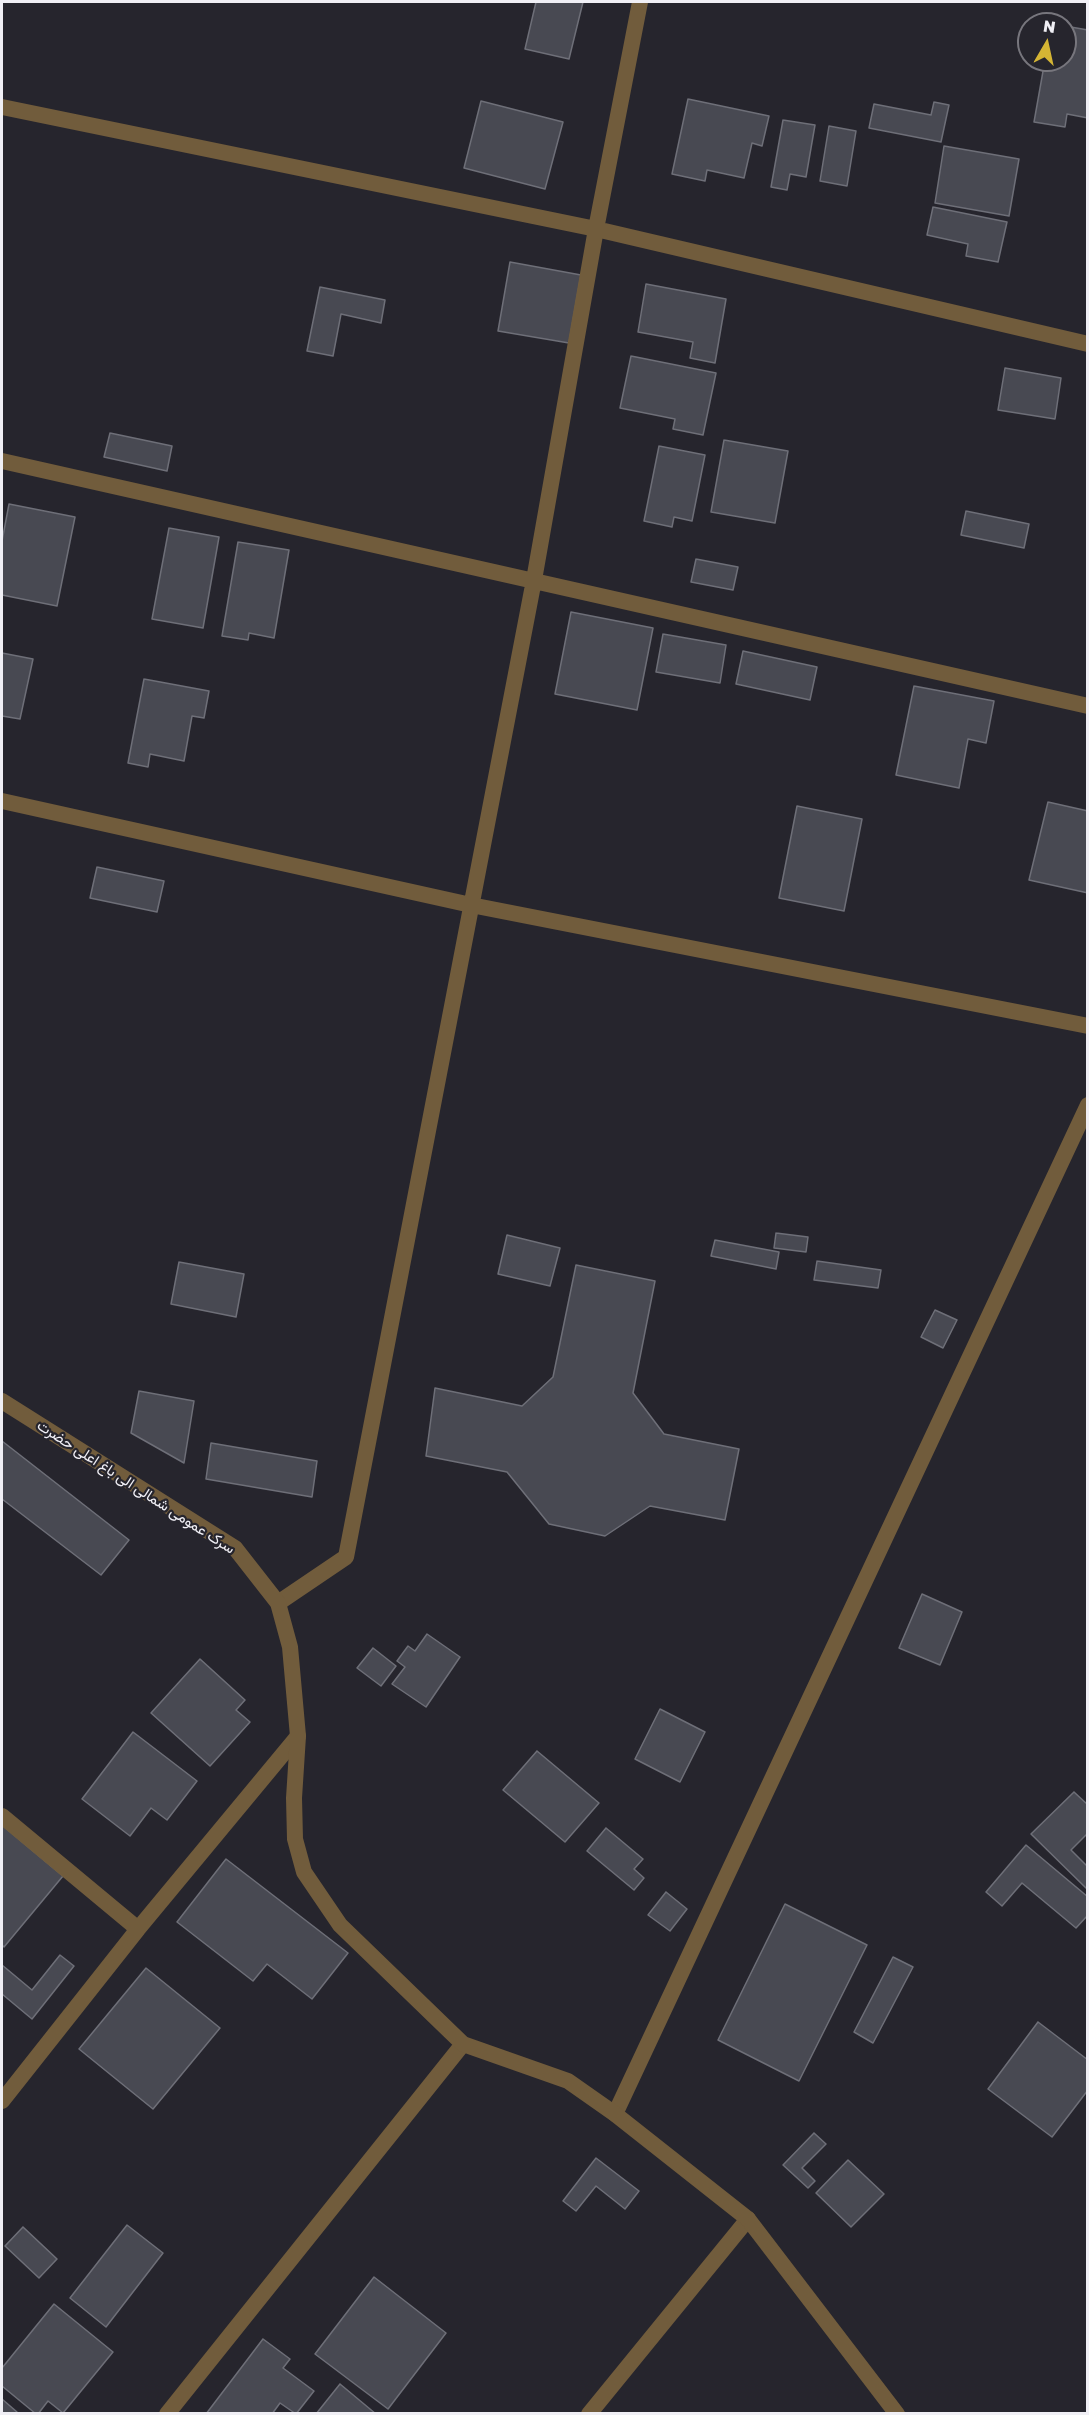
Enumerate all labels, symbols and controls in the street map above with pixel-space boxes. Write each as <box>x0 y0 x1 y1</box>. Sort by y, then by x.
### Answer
north arrow <box>1017 12 1077 72</box>
text: N <box>1042 15 1057 37</box>
street label: سرک عمومی شمالی الی باغ اعلی حضرت <box>34 1416 238 1558</box>

